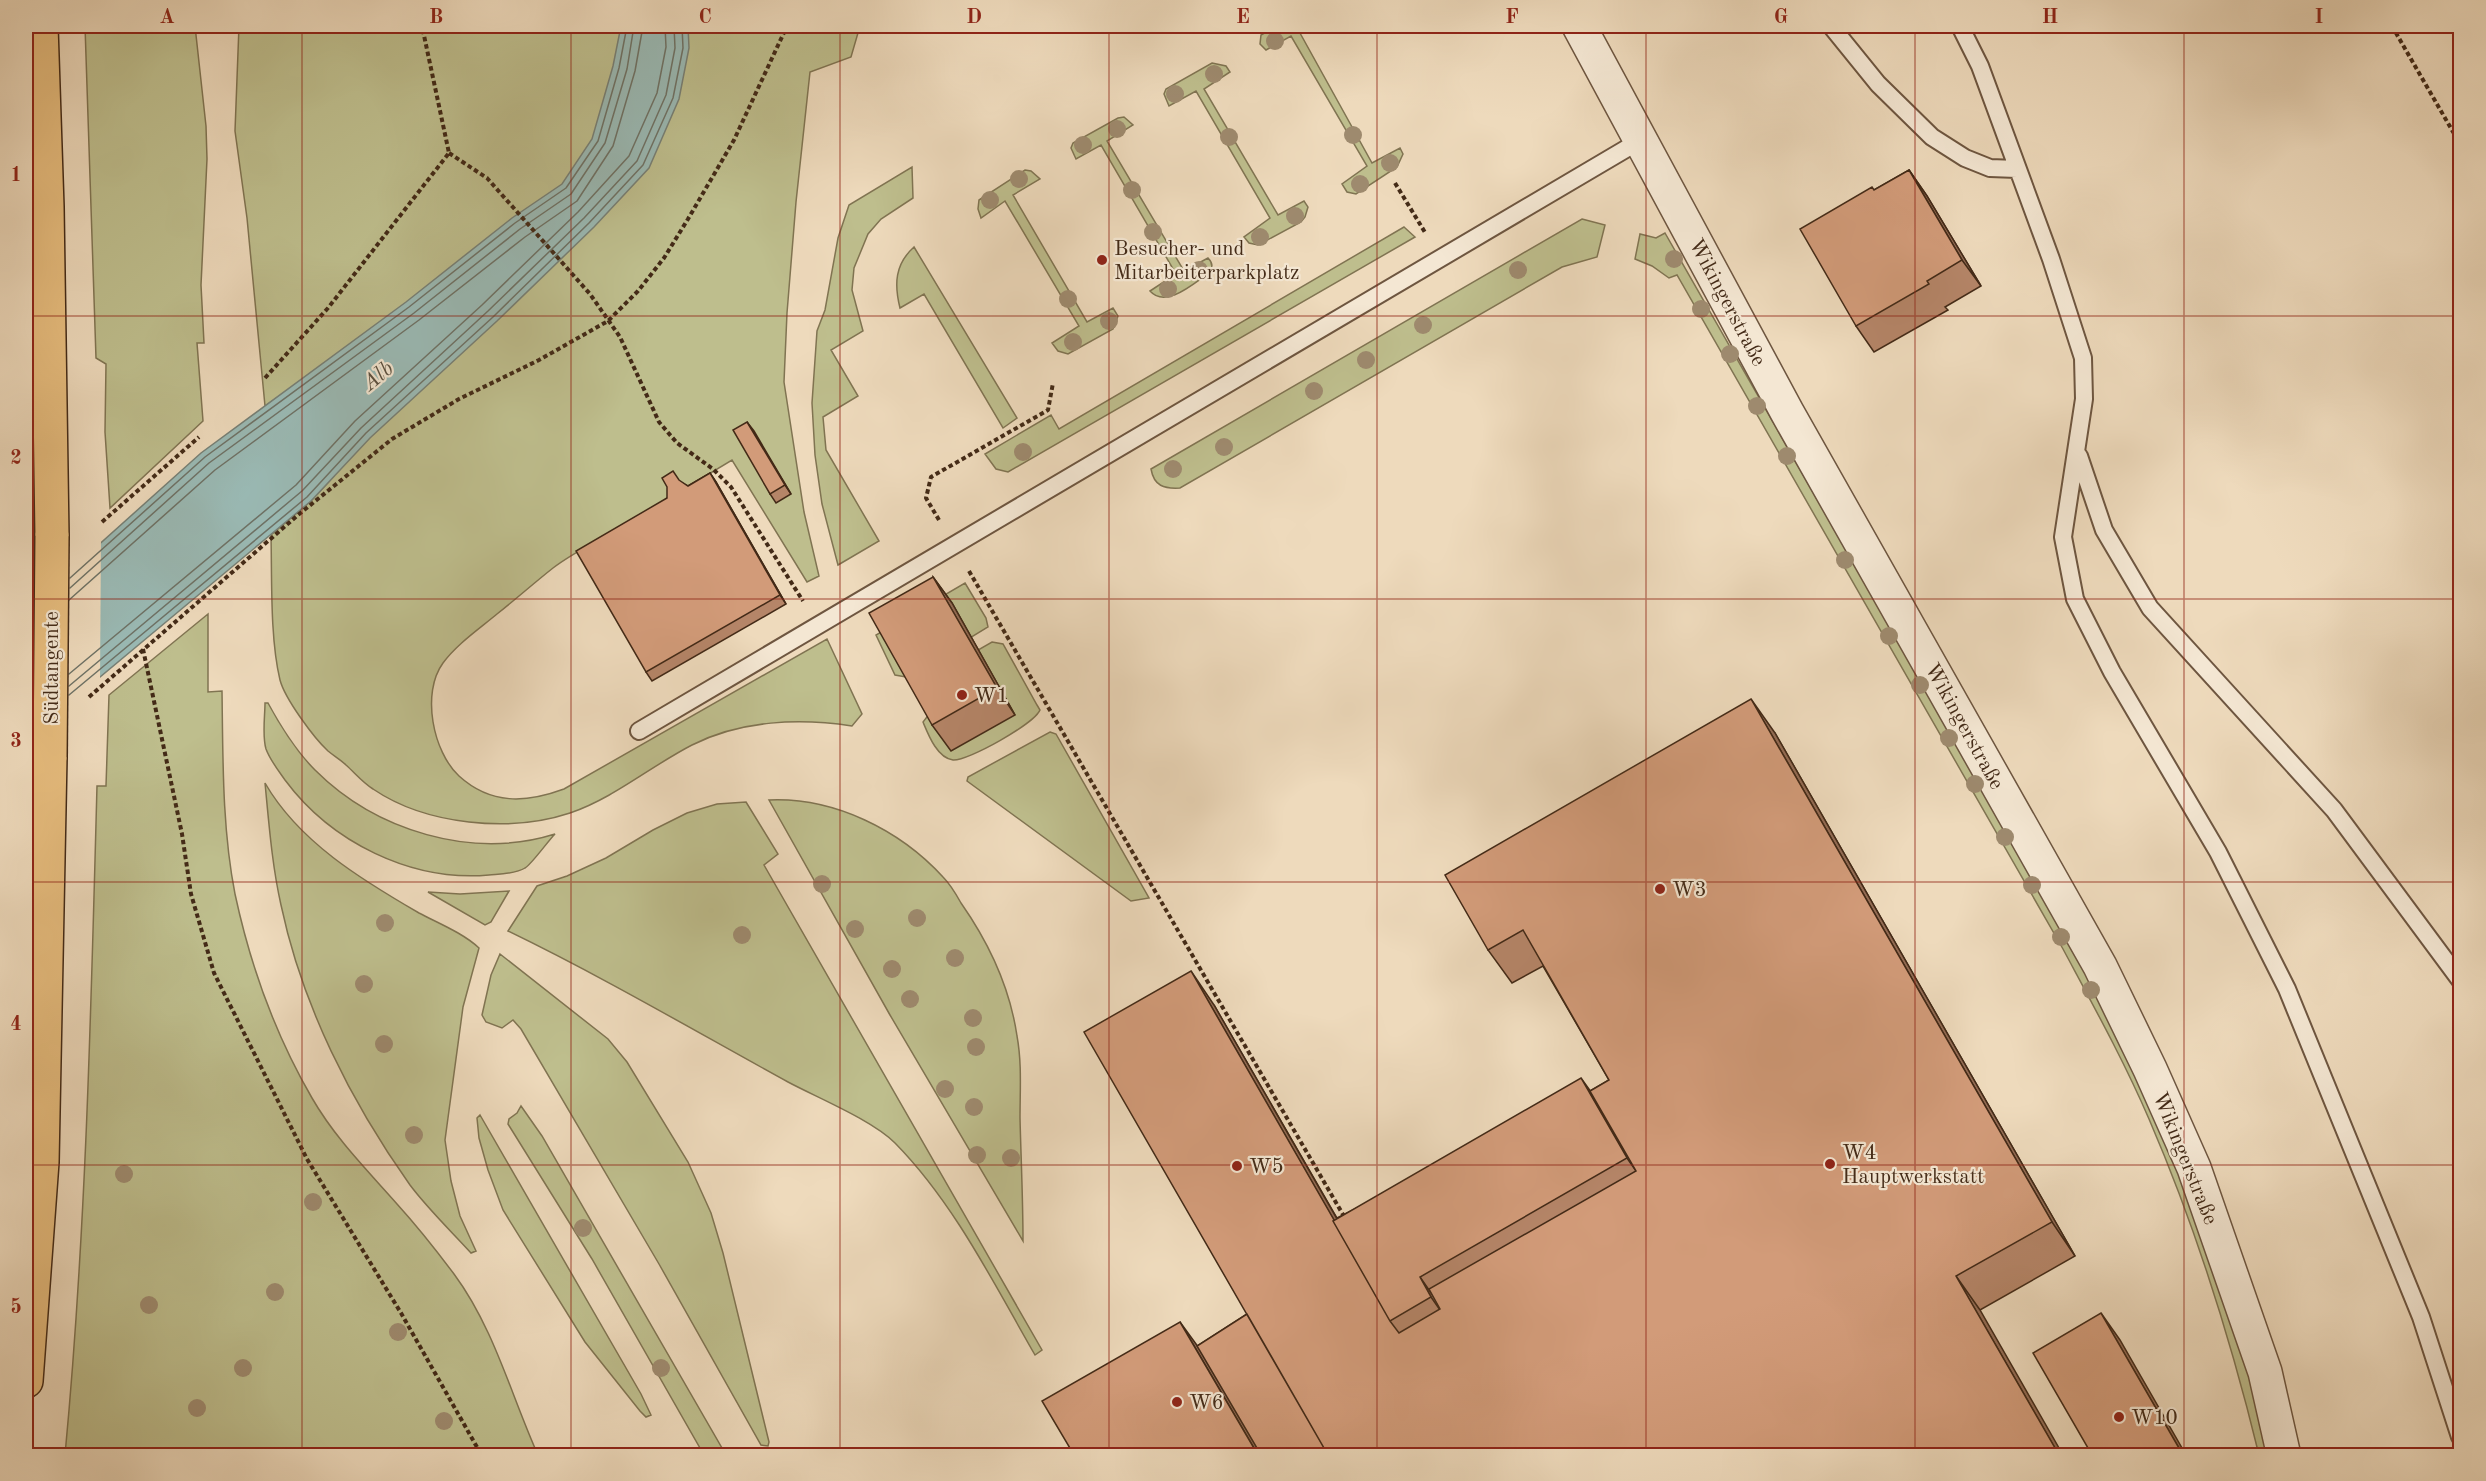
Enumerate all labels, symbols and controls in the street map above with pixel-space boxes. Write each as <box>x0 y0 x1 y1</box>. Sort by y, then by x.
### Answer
text: A <box>159 8 175 28</box>
text: B <box>429 8 443 28</box>
text: C <box>698 8 712 28</box>
text: D <box>966 8 982 28</box>
text: E <box>1236 8 1250 28</box>
text: F <box>1505 8 1519 28</box>
text: G <box>1774 8 1788 28</box>
text: H <box>2042 8 2058 28</box>
text: I <box>2315 8 2323 28</box>
text: 1 <box>10 166 22 186</box>
street label: Wikingerstraße <box>1684 236 1769 370</box>
place label: Besucher- und Mitarbeiterparkplatz <box>1114 239 1300 284</box>
marker: Besucher- und Mitarbeiterparkplatz <box>1095 253 1109 267</box>
water label: Alb <box>358 358 398 396</box>
text: 2 <box>10 449 22 469</box>
street label: Südtangente <box>42 611 63 725</box>
street label: Wikingerstraße <box>1920 660 2007 793</box>
place label: W1 <box>974 686 1009 707</box>
marker: W1 <box>955 688 969 702</box>
text: 3 <box>10 732 22 752</box>
place label: W3 <box>1672 880 1707 901</box>
marker: W3 <box>1653 882 1667 896</box>
text: 4 <box>10 1015 22 1035</box>
street label: Wikingerstraße <box>2148 1089 2221 1228</box>
place label: W4 Hauptwerkstatt <box>1842 1143 1984 1188</box>
place label: W5 <box>1249 1157 1284 1178</box>
marker: W4 Hauptwerkstatt <box>1823 1157 1837 1171</box>
marker: W5 <box>1230 1159 1244 1173</box>
text: 5 <box>10 1297 22 1318</box>
place label: W6 <box>1189 1393 1224 1414</box>
marker: W6 <box>1170 1395 1184 1409</box>
place label: W10 <box>2131 1408 2178 1429</box>
marker: W10 <box>2112 1410 2126 1424</box>

